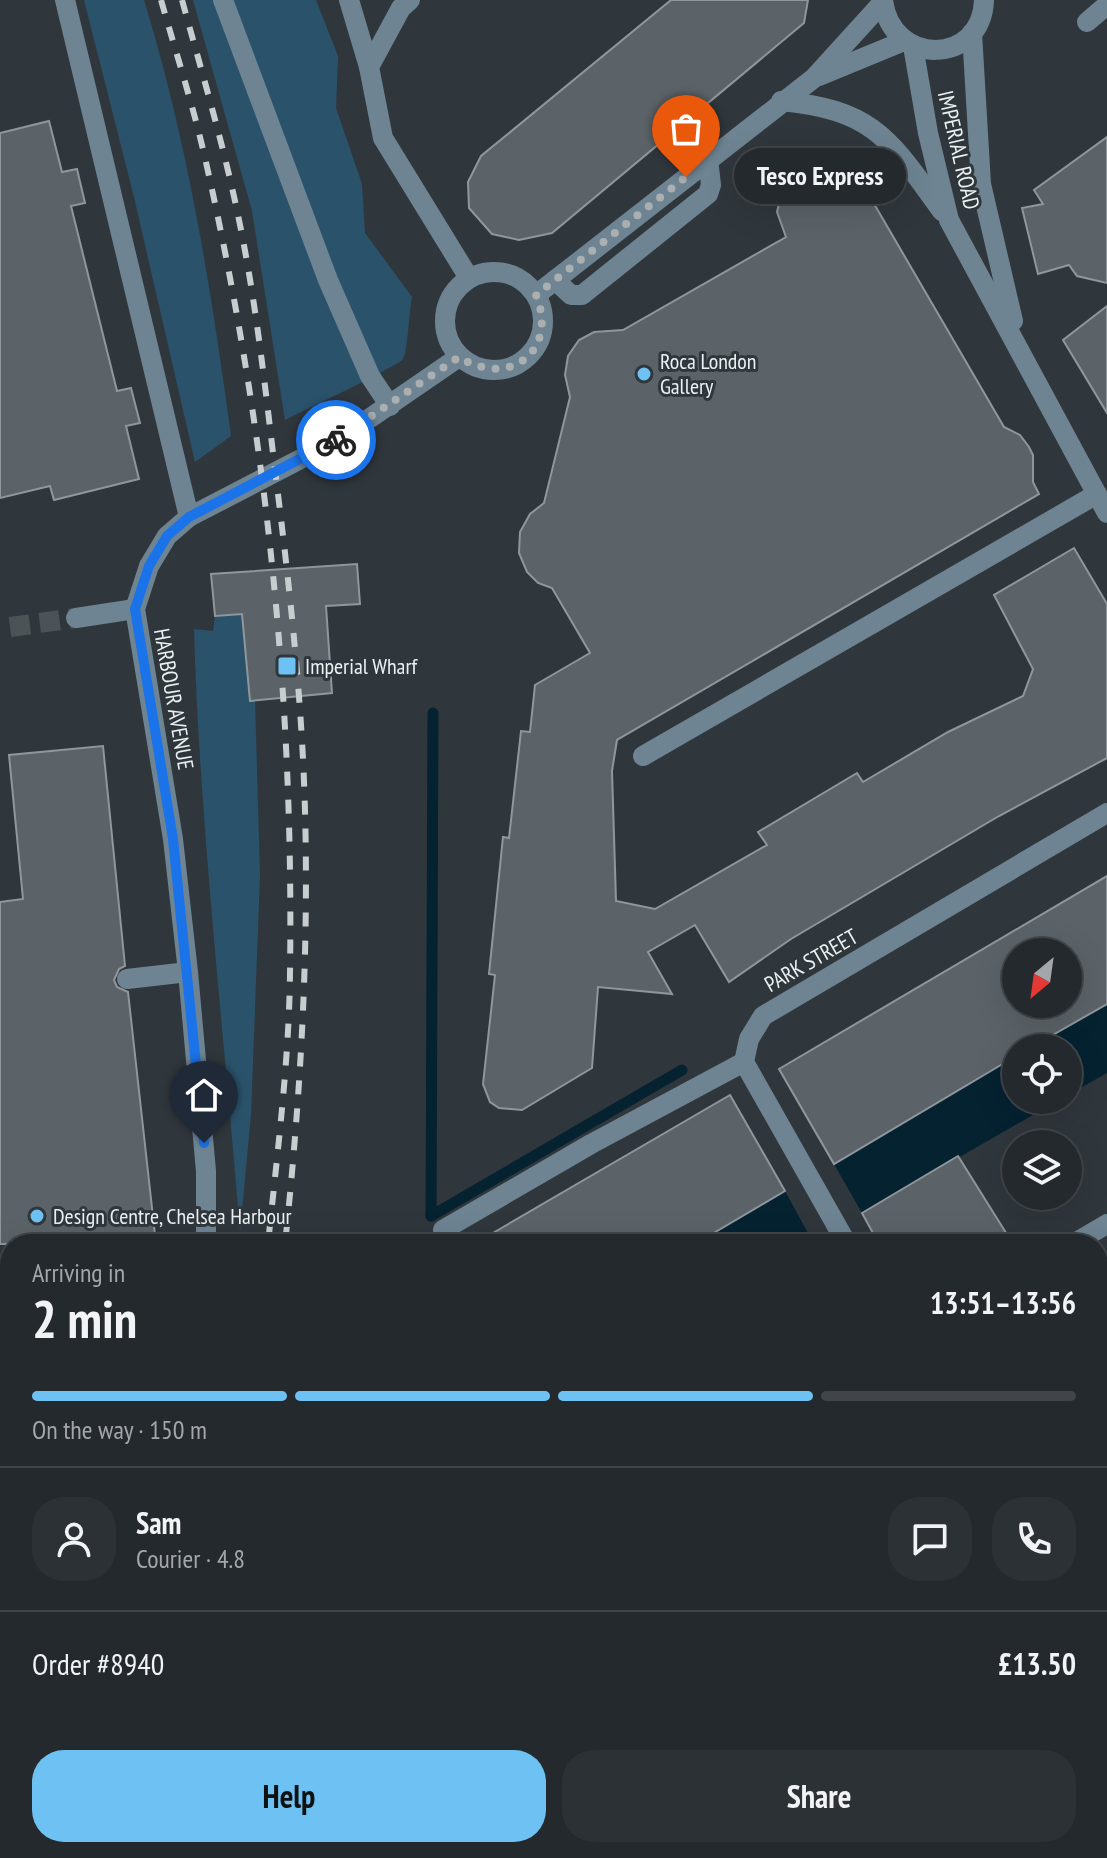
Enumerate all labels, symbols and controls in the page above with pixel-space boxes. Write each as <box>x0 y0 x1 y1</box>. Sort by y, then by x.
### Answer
street label: IMPERIAL ROAD <box>932 88 986 212</box>
pin <box>652 95 720 177</box>
icon: bag <box>664 107 708 151</box>
callout: Tesco Express <box>734 149 906 205</box>
text: Tesco Express <box>757 159 883 192</box>
place label: Roca London Gallery <box>660 347 757 400</box>
marker: Roca London Gallery <box>635 365 653 383</box>
courier <box>296 400 376 480</box>
icon: bike <box>314 418 358 462</box>
street label: HARBOUR AVENUE <box>148 626 200 772</box>
place label: Imperial Wharf <box>305 652 418 680</box>
marker: Imperial Wharf <box>276 655 298 677</box>
street label: PARK STREET <box>759 922 863 998</box>
north arrow <box>1002 938 1082 1018</box>
map controls <box>1002 938 1082 1210</box>
button: locate <box>1002 1034 1082 1114</box>
pin <box>170 1061 238 1143</box>
icon: home <box>182 1073 226 1117</box>
button: layers <box>1002 1130 1082 1210</box>
place label: Design Centre, Chelsea Harbour <box>53 1202 292 1230</box>
marker: Design Centre, Chelsea Harbour <box>28 1207 46 1225</box>
text: Arriving in <box>32 1256 125 1289</box>
text: 13:51–13:56 <box>930 1283 1076 1322</box>
text: 2 min <box>32 1285 137 1352</box>
text: On the way · 150 m <box>32 1413 207 1446</box>
button: person <box>32 1497 116 1581</box>
button: chat <box>888 1497 972 1581</box>
button: phone <box>992 1497 1076 1581</box>
text: Sam <box>136 1503 181 1542</box>
text: Courier · 4.8 <box>136 1542 245 1575</box>
text: Order #8940 <box>32 1644 164 1683</box>
text: £13.50 <box>998 1644 1076 1683</box>
button: Help <box>32 1750 546 1842</box>
button: Share <box>562 1750 1076 1842</box>

